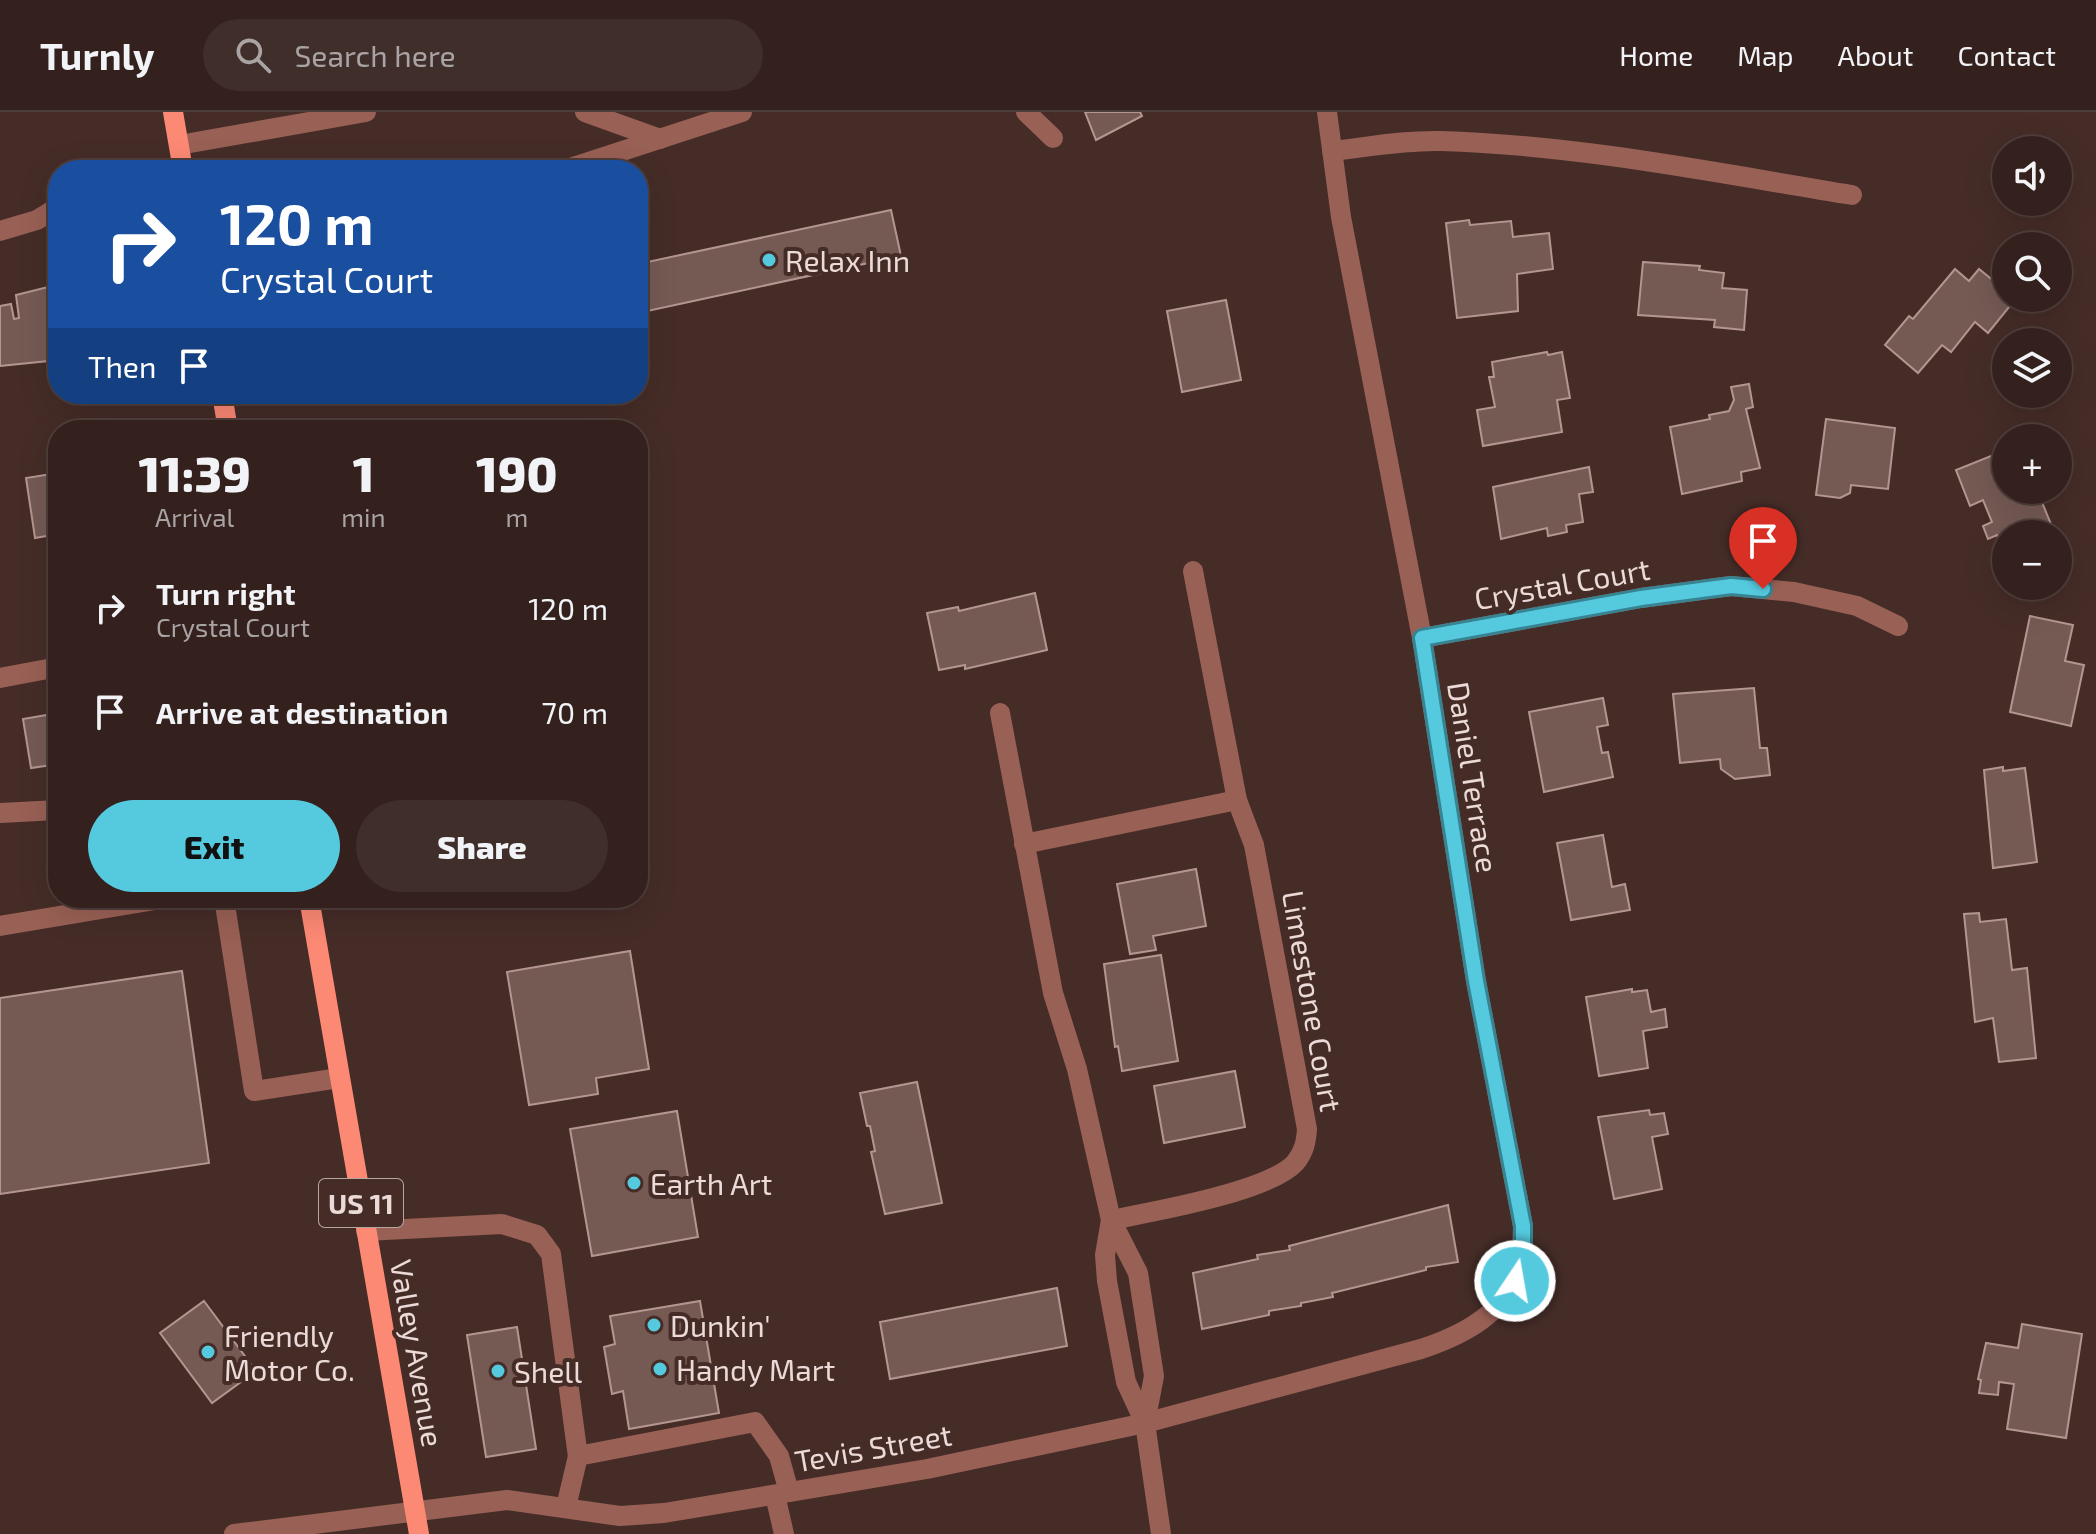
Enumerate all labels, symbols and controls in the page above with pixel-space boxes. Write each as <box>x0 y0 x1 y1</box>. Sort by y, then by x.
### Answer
search box <box>203 19 763 91</box>
text: Turnly <box>40 32 155 78</box>
icon: search <box>231 33 275 77</box>
text: Search here <box>295 37 456 73</box>
text: Home <box>1619 38 1693 72</box>
text: Map <box>1737 38 1794 72</box>
text: About <box>1838 38 1913 72</box>
text: Contact <box>1957 38 2056 72</box>
map controls <box>1992 136 2072 600</box>
button: sound <box>1992 136 2072 216</box>
text: 120 m <box>220 189 374 256</box>
icon: right <box>88 192 192 296</box>
button: search <box>1992 232 2072 312</box>
place label: Relax Inn <box>785 242 910 278</box>
marker: Relax Inn <box>760 251 778 269</box>
text: Crystal Court <box>220 257 433 300</box>
button: layers <box>1992 328 2072 408</box>
icon: arrive <box>172 344 216 388</box>
text: Then <box>88 348 156 384</box>
button: + <box>1992 424 2072 504</box>
text: 11:39 <box>138 444 251 502</box>
text: 1 <box>353 444 374 502</box>
text: 190 <box>476 444 558 502</box>
text: Arrival <box>155 501 234 532</box>
text: min <box>341 501 386 532</box>
text: m <box>505 501 528 532</box>
pin <box>1729 507 1797 589</box>
icon: arrive <box>1741 519 1785 563</box>
button: − <box>1992 520 2072 600</box>
street label: Crystal Court <box>1471 550 1653 616</box>
text: Turn right <box>156 575 296 611</box>
icon: right <box>88 586 132 630</box>
text: 120 m <box>528 590 608 626</box>
text: Crystal Court <box>156 611 310 642</box>
street label: Daniel Terrace <box>1441 679 1507 875</box>
icon: arrive <box>88 690 132 734</box>
text: Arrive at destination <box>156 694 448 730</box>
text: 70 m <box>542 694 608 730</box>
button: Exit <box>88 800 340 892</box>
button: Share <box>356 800 608 892</box>
street label: Limestone Court <box>1276 888 1350 1114</box>
place label: Earth Art <box>650 1165 772 1201</box>
marker: Earth Art <box>625 1174 643 1192</box>
road number: US 11 <box>319 1179 403 1227</box>
position arrow <box>1473 1239 1557 1323</box>
street label: Valley Avenue <box>384 1257 452 1449</box>
place label: Dunkin' <box>670 1307 771 1343</box>
marker: Dunkin' <box>645 1316 663 1334</box>
place label: Friendly Motor Co. <box>224 1317 355 1387</box>
marker: Friendly Motor Co. <box>199 1343 217 1361</box>
place label: Handy Mart <box>676 1351 835 1387</box>
place label: Shell <box>514 1353 582 1389</box>
marker: Handy Mart <box>651 1360 669 1378</box>
marker: Shell <box>489 1362 507 1380</box>
street label: Tevis Street <box>792 1415 954 1479</box>

